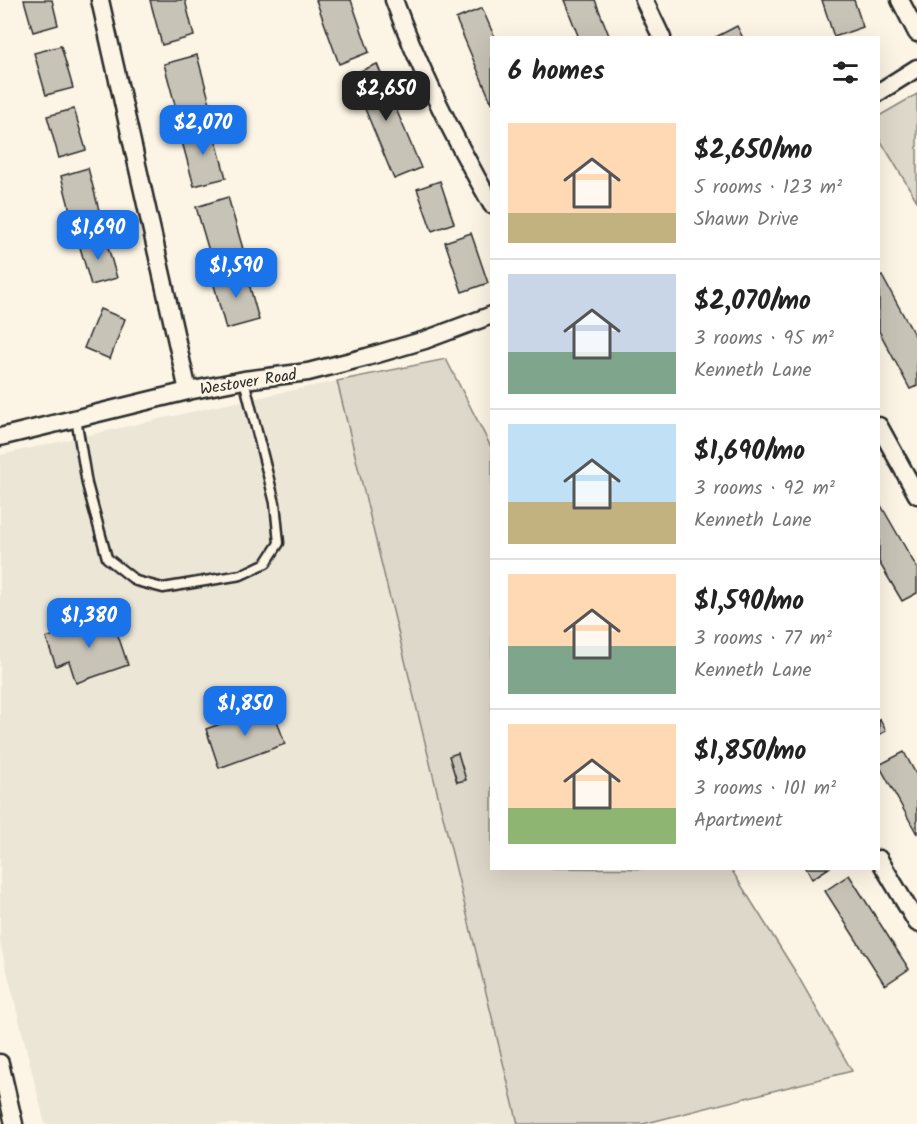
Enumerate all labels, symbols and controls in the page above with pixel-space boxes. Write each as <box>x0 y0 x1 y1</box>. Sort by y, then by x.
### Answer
text: 6 homes <box>508 51 605 93</box>
icon: filters <box>829 56 862 89</box>
pin: $2,650 <box>337 71 435 122</box>
text: $2,650 <box>356 74 416 106</box>
pin: $2,070 <box>154 105 252 156</box>
text: $2,070 <box>174 108 232 140</box>
text: $2,650/mo <box>694 130 812 172</box>
icon: home <box>556 147 628 219</box>
text: 5 rooms · 123 m² <box>694 172 842 204</box>
text: Shawn Drive <box>694 204 799 236</box>
pin: $1,690 <box>49 210 147 261</box>
text: $1,690 <box>71 213 125 245</box>
pin: $1,590 <box>187 248 285 299</box>
text: $1,590 <box>209 251 263 283</box>
text: $2,070/mo <box>694 281 811 323</box>
icon: home <box>556 298 628 370</box>
text: 3 rooms · 95 m² <box>694 323 834 355</box>
text: Kenneth Lane <box>694 355 812 387</box>
street label: Westover Road <box>198 362 299 402</box>
text: $1,690/mo <box>694 431 805 473</box>
icon: home <box>556 448 628 520</box>
text: 3 rooms · 92 m² <box>694 473 835 505</box>
text: Kenneth Lane <box>694 505 812 537</box>
text: $1,590/mo <box>694 581 804 623</box>
pin: $1,380 <box>40 598 138 649</box>
icon: home <box>556 598 628 670</box>
text: $1,380 <box>61 601 117 633</box>
text: 3 rooms · 77 m² <box>694 623 832 655</box>
text: Kenneth Lane <box>694 655 812 687</box>
pin: $1,850 <box>196 686 294 737</box>
text: $1,850 <box>217 689 273 721</box>
text: $1,850/mo <box>694 731 806 773</box>
icon: home <box>556 748 628 820</box>
text: 3 rooms · 101 m² <box>694 773 836 805</box>
text: Apartment <box>694 805 783 837</box>

